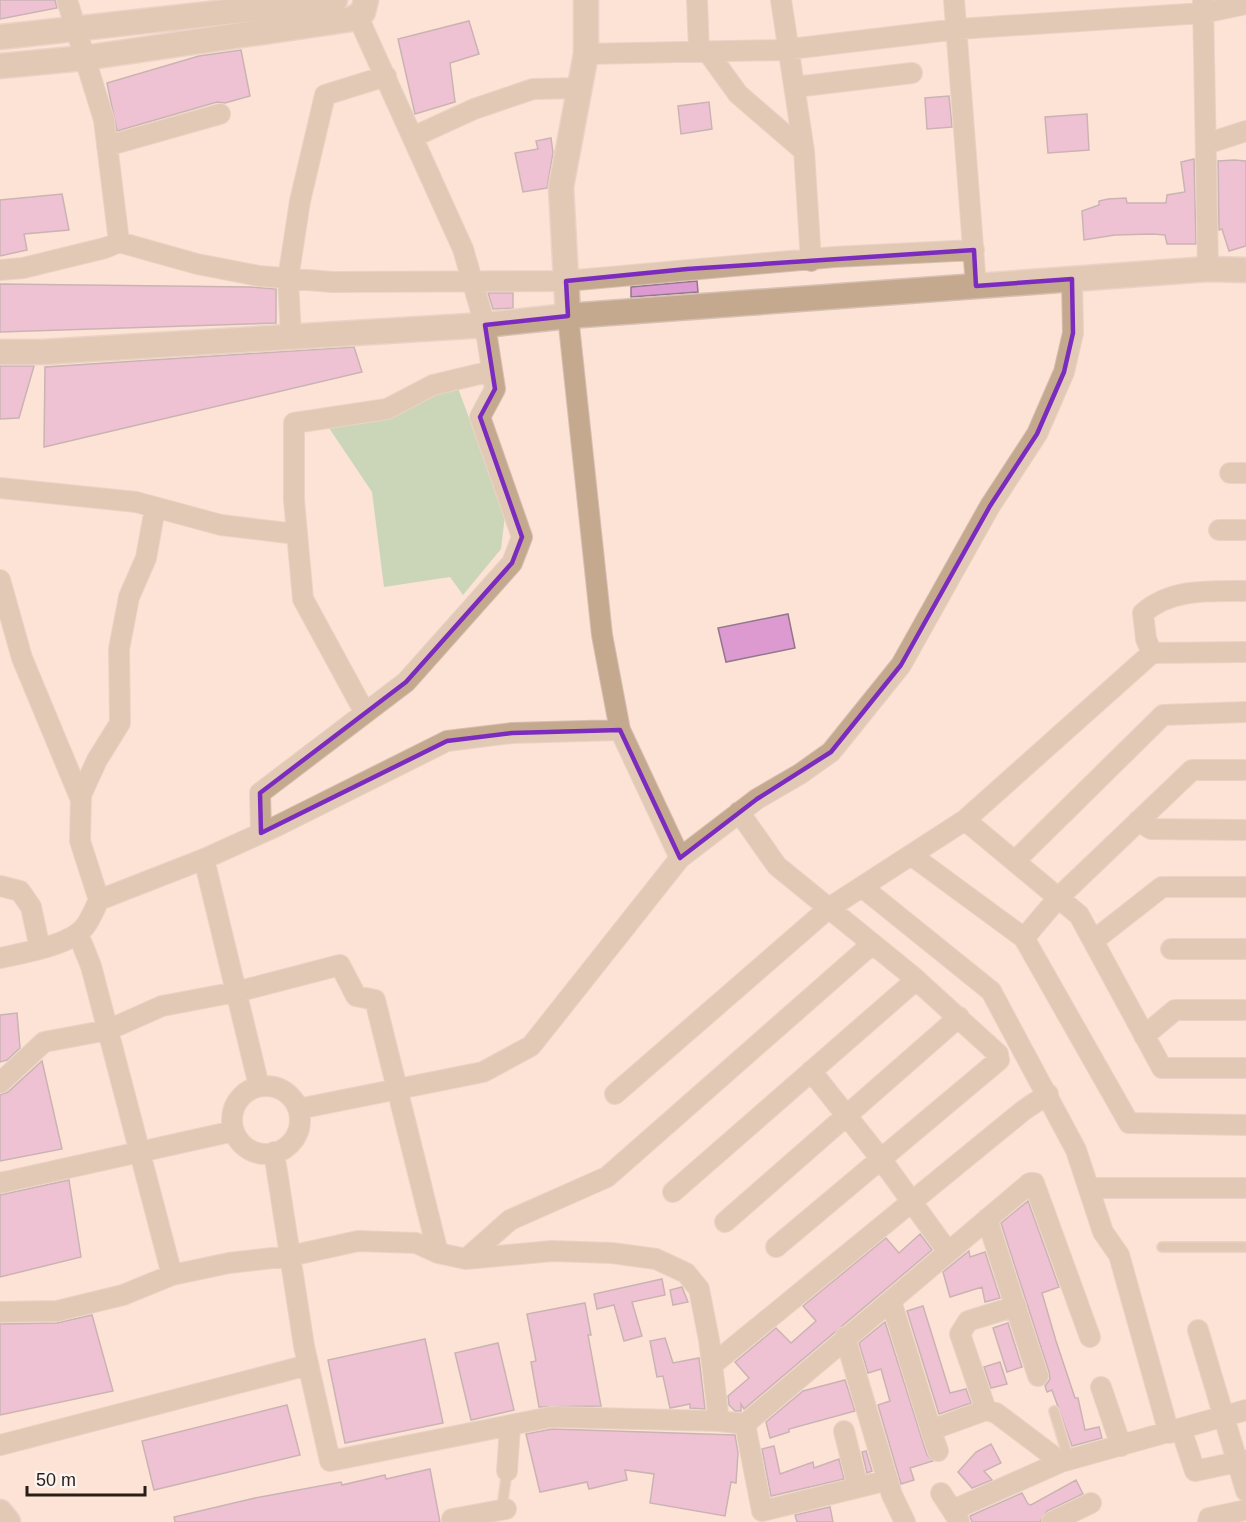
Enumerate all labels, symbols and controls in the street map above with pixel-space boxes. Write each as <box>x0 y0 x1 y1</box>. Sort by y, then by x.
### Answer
scale bar <box>27 1459 146 1497</box>
text: 50 m <box>36 1470 76 1490</box>

